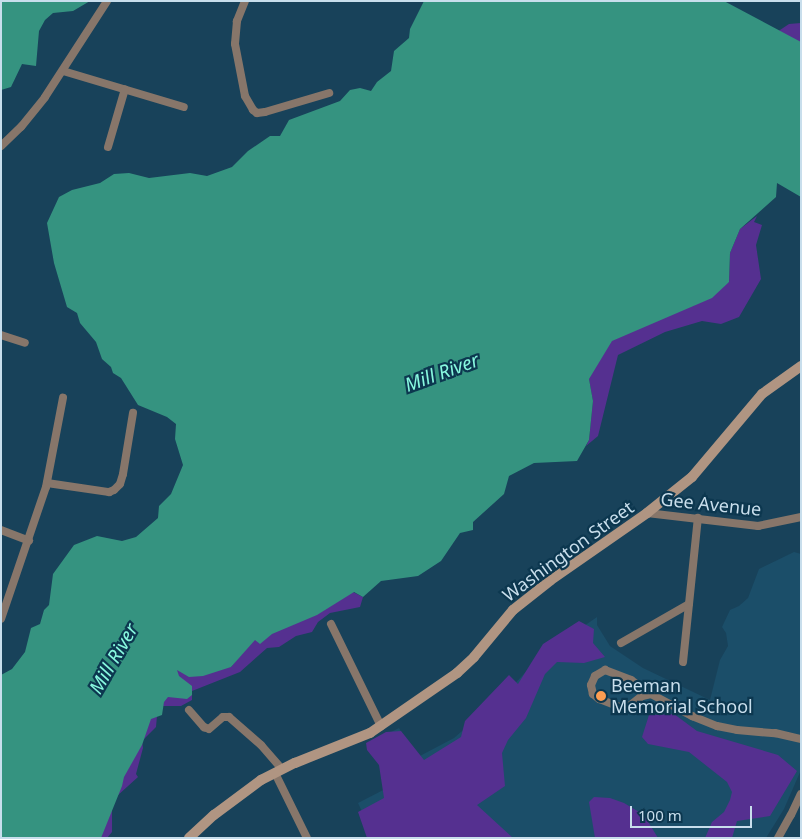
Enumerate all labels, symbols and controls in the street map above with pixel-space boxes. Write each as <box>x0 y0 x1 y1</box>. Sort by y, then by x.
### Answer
water label: Mill River <box>402 349 482 397</box>
street label: Gee Avenue <box>660 488 762 520</box>
street label: Washington Street <box>498 496 638 606</box>
water label: Mill River <box>85 620 143 698</box>
place label: Beeman Memorial School <box>611 675 753 718</box>
marker: Beeman Memorial School <box>595 690 607 702</box>
scale bar <box>632 796 754 828</box>
text: 100 m <box>638 805 682 825</box>

